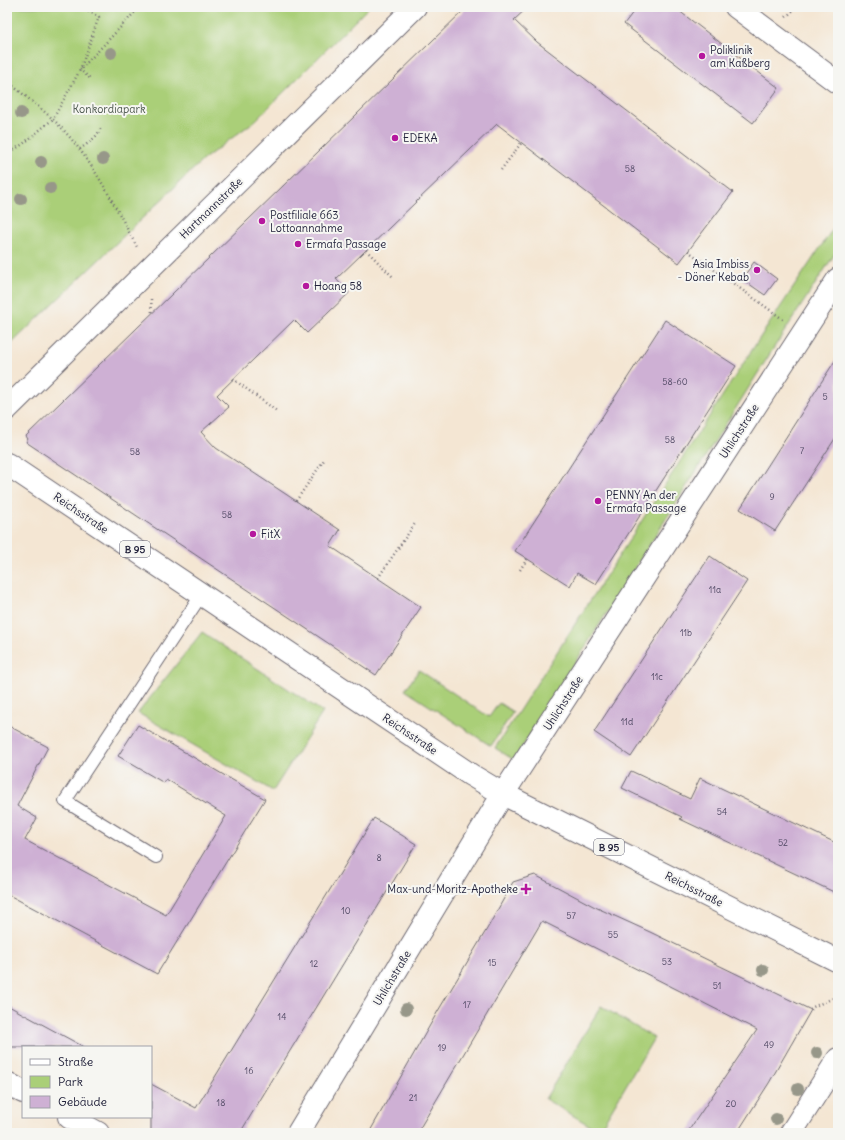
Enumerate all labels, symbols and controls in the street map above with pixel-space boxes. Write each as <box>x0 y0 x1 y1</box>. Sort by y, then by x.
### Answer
place label: Poliklinik am Kaßberg <box>710 43 770 70</box>
marker: Poliklinik am Kaßberg <box>697 51 707 61</box>
park label: Konkordiapark <box>72 102 146 116</box>
place label: EDEKA <box>403 131 438 145</box>
marker: EDEKA <box>390 133 400 143</box>
house number: 58 <box>625 163 635 174</box>
street label: Hartmannstraße <box>177 174 246 242</box>
place label: Postfiliale 663 Lottoannahme <box>270 208 343 235</box>
marker: Postfiliale 663 Lottoannahme <box>257 216 267 226</box>
place label: Ermafa Passage <box>306 237 386 251</box>
marker: Ermafa Passage <box>293 239 303 249</box>
place label: Asia Imbiss - Döner Kebab <box>677 257 749 284</box>
marker: Asia Imbiss - Döner Kebab <box>752 265 762 275</box>
place label: Hoang 58 <box>314 279 362 293</box>
marker: Hoang 58 <box>301 281 311 291</box>
house number: 58-60 <box>662 376 688 387</box>
house number: 5 <box>822 391 828 402</box>
street label: Uhlichstraße <box>716 401 762 461</box>
house number: 58 <box>665 434 675 445</box>
house number: 7 <box>800 445 805 456</box>
house number: 58 <box>130 446 140 457</box>
place label: PENNY An der Ermafa Passage <box>606 488 686 515</box>
street label: Reichsstraße <box>51 489 111 537</box>
house number: 9 <box>769 491 775 502</box>
marker: PENNY An der Ermafa Passage <box>593 496 603 506</box>
house number: 58 <box>222 509 232 520</box>
place label: FitX <box>261 527 280 541</box>
marker: FitX <box>248 529 258 539</box>
road number: B 95 <box>120 541 150 557</box>
house number: 11a <box>709 584 721 595</box>
house number: 11b <box>680 627 692 638</box>
house number: 11c <box>651 671 663 682</box>
street label: Uhlichstraße <box>540 673 586 733</box>
street label: Reichsstraße <box>380 710 440 758</box>
house number: 11d <box>621 716 633 727</box>
house number: 54 <box>717 806 727 817</box>
house number: 52 <box>778 837 788 848</box>
road number: B 95 <box>594 839 624 855</box>
house number: 8 <box>376 852 382 863</box>
street label: Reichsstraße <box>663 868 725 910</box>
place label: Max-und-Moritz-Apotheke <box>387 882 518 896</box>
marker: Max-und-Moritz-Apotheke <box>521 884 531 894</box>
house number: 10 <box>341 905 351 916</box>
house number: 57 <box>566 910 576 921</box>
house number: 55 <box>608 929 618 940</box>
street label: Uhlichstraße <box>370 948 414 1008</box>
house number: 53 <box>662 956 672 967</box>
house number: 15 <box>488 957 496 968</box>
house number: 12 <box>310 958 318 969</box>
house number: 51 <box>713 980 721 991</box>
house number: 17 <box>463 999 472 1010</box>
house number: 14 <box>278 1011 286 1022</box>
house number: 49 <box>764 1039 774 1050</box>
house number: 19 <box>438 1042 446 1053</box>
legend <box>22 1046 152 1118</box>
text: Straße <box>58 1054 93 1069</box>
house number: 16 <box>245 1065 253 1076</box>
text: Park <box>58 1074 83 1089</box>
house number: 21 <box>409 1092 417 1103</box>
text: Gebäude <box>58 1094 107 1109</box>
house number: 18 <box>217 1097 225 1108</box>
house number: 20 <box>726 1098 737 1109</box>

